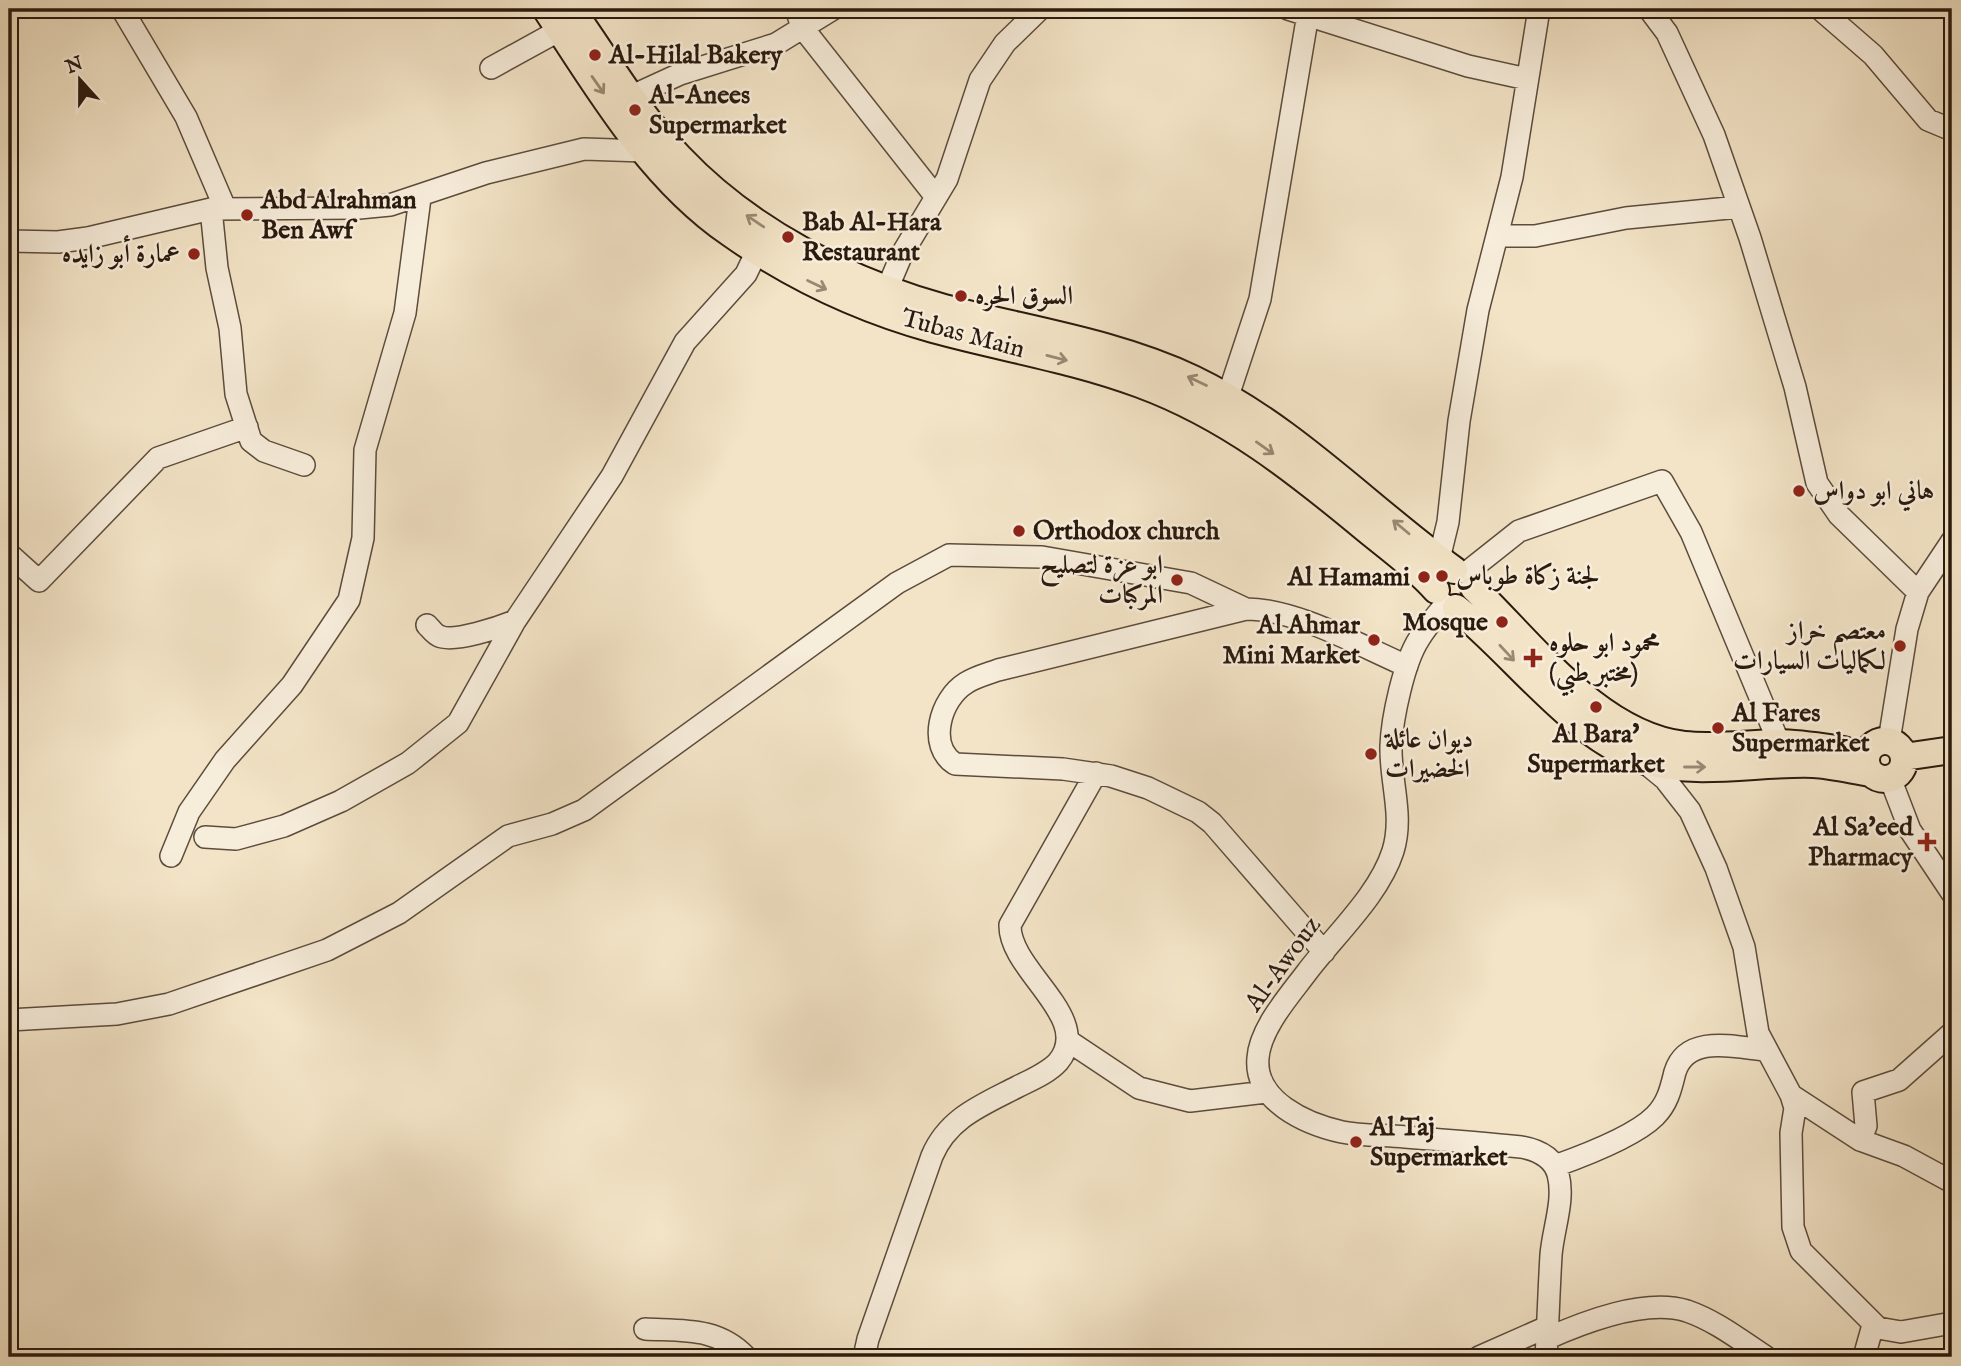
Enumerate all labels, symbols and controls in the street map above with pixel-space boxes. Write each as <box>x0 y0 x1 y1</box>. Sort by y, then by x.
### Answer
place label: Al-Hilal Bakery <box>608 39 784 72</box>
north arrow <box>46 46 116 116</box>
marker: Al-Hilal Bakery <box>587 47 603 63</box>
text: N <box>62 52 87 81</box>
one-way arrow <box>591 75 605 94</box>
place label: Al-Anees Supermarket <box>648 79 787 142</box>
marker: Al-Anees Supermarket <box>627 102 643 118</box>
place label: Abd Alrahman Ben Awf <box>260 184 417 247</box>
place label: Bab Al-Hara Restaurant <box>802 206 942 269</box>
marker: Abd Alrahman Ben Awf <box>239 207 255 223</box>
one-way arrow <box>746 214 765 228</box>
marker: Bab Al-Hara Restaurant <box>780 229 796 245</box>
place label: عمارة أبو زايده <box>62 235 180 271</box>
marker: عمارة أبو زايده <box>186 246 202 262</box>
one-way arrow <box>806 278 827 292</box>
place label: السوق الحره <box>975 280 1073 313</box>
marker: السوق الحره <box>953 288 969 304</box>
street label: Tubas Main <box>898 302 1029 366</box>
one-way arrow <box>1046 352 1068 365</box>
one-way arrow <box>1187 374 1208 387</box>
one-way arrow <box>1255 441 1274 455</box>
place label: هاني ابو دواس <box>1813 475 1934 512</box>
marker: هاني ابو دواس <box>1791 483 1807 499</box>
place label: Orthodox church <box>1033 515 1221 548</box>
one-way arrow <box>1393 519 1411 535</box>
marker: Orthodox church <box>1011 523 1027 539</box>
place label: ابو عزة لتصليح المركبات <box>1040 549 1163 612</box>
place label: لجنة زكاة طوباس <box>1456 560 1599 593</box>
place label: Al Hamami <box>1287 561 1410 594</box>
marker: لجنة زكاة طوباس <box>1434 568 1450 584</box>
marker: Al Hamami <box>1416 569 1432 585</box>
marker: ابو عزة لتصليح المركبات <box>1169 572 1185 588</box>
place label: Mosque <box>1402 606 1488 639</box>
place label: Al Ahmar Mini Market <box>1222 609 1360 672</box>
marker: Mosque <box>1494 614 1510 630</box>
place label: معتصم خراز لكماليات السيارات <box>1733 615 1886 678</box>
place label: محمود ابو حلوه (مختبر طبي) <box>1549 627 1660 697</box>
marker: Al Ahmar Mini Market <box>1366 632 1382 648</box>
marker: معتصم خراز لكماليات السيارات <box>1892 638 1908 654</box>
one-way arrow <box>1498 644 1515 661</box>
marker: محمود ابو حلوه (مختبر طبي) <box>1523 648 1543 668</box>
place label: Al Fares Supermarket <box>1731 697 1870 760</box>
marker: Al Bara' Supermarket <box>1588 699 1604 715</box>
place label: Al Bara' Supermarket <box>1527 718 1665 781</box>
marker: Al Fares Supermarket <box>1710 720 1726 736</box>
place label: ديوان عائلة الخضيرات <box>1383 723 1473 786</box>
marker: ديوان عائلة الخضيرات <box>1363 746 1379 762</box>
one-way arrow <box>1684 760 1707 774</box>
place label: Al Sa'eed Pharmacy <box>1808 811 1914 874</box>
marker: Al Sa'eed Pharmacy <box>1919 834 1935 850</box>
street label: Al-Awouz <box>1237 910 1329 1019</box>
place label: Al Taj Supermarket <box>1369 1111 1508 1174</box>
marker: Al Taj Supermarket <box>1348 1134 1364 1150</box>

